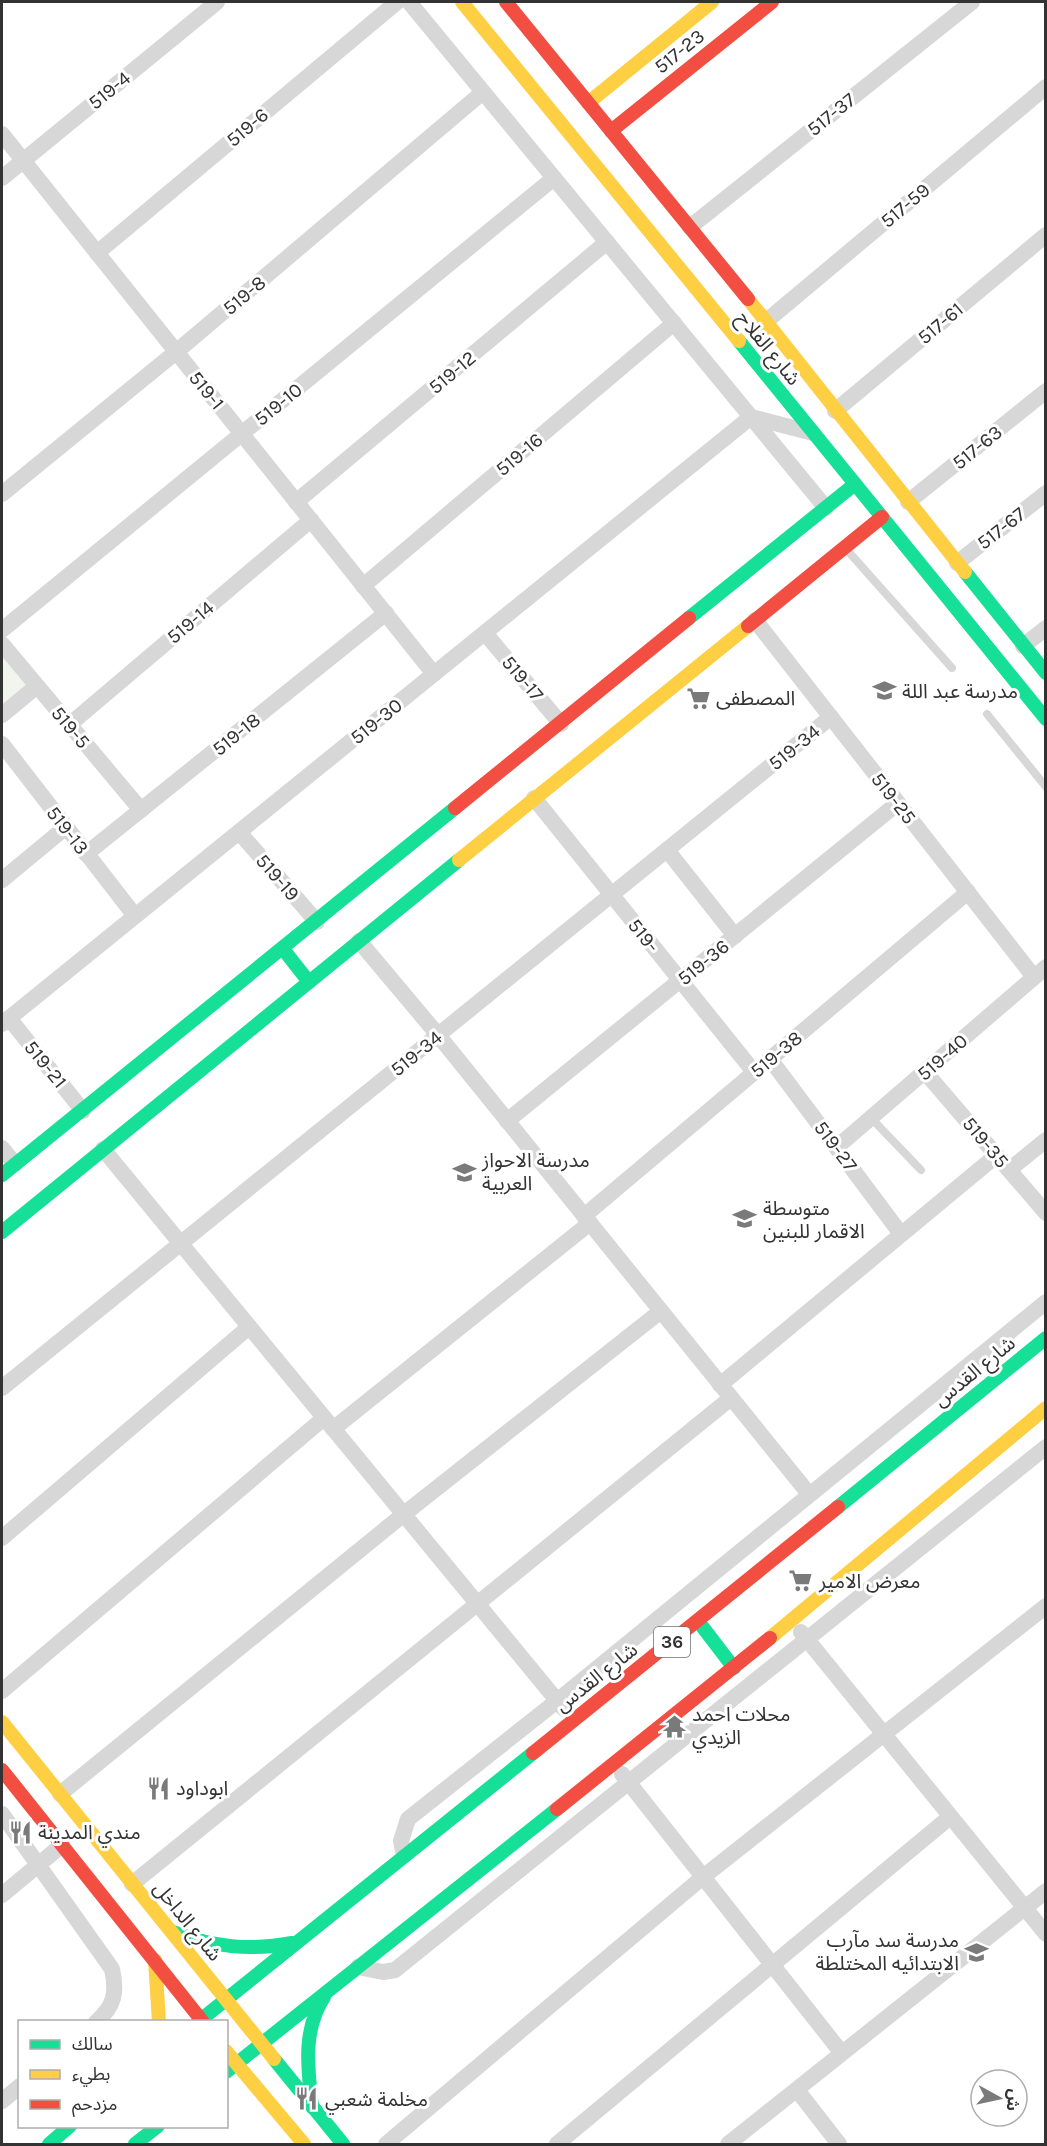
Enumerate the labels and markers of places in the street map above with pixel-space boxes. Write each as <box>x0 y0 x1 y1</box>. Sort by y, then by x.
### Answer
school or university icon: مدرسة عبد اللة <box>871 678 897 704</box>
place label: مدرسة عبد اللة <box>902 680 1018 703</box>
supermarket icon: المصطفى <box>685 685 711 711</box>
place label: المصطفى <box>716 687 795 710</box>
place label: مدرسة الاحواز العربية <box>481 1149 590 1195</box>
school or university icon: مدرسة الاحواز العربية <box>451 1159 477 1185</box>
place label: متوسطة الاقمار للبنين <box>763 1197 865 1243</box>
school or university icon: متوسطة الاقمار للبنين <box>732 1206 758 1232</box>
supermarket icon: معرض الامير <box>788 1568 814 1594</box>
place label: معرض الامير <box>818 1570 920 1593</box>
place label: محلات احمد الزيدي <box>692 1703 791 1753</box>
temple icon: محلات احمد الزيدي <box>661 1713 687 1739</box>
restaurant icon: ابوداود <box>145 1775 171 1801</box>
place label: ابوداود <box>176 1777 228 1800</box>
restaurant icon: مندي المدينة <box>7 1819 33 1845</box>
place label: مندي المدينة <box>38 1821 141 1848</box>
place label: مدرسة سد مآرب الابتدائيه المختلطة <box>815 1929 959 1975</box>
school or university icon: مدرسة سد مآرب الابتدائيه المختلطة <box>964 1939 990 1965</box>
restaurant icon: مخلمة شعبي <box>294 2086 320 2112</box>
place label: مخلمة شعبي <box>325 2088 428 2115</box>

